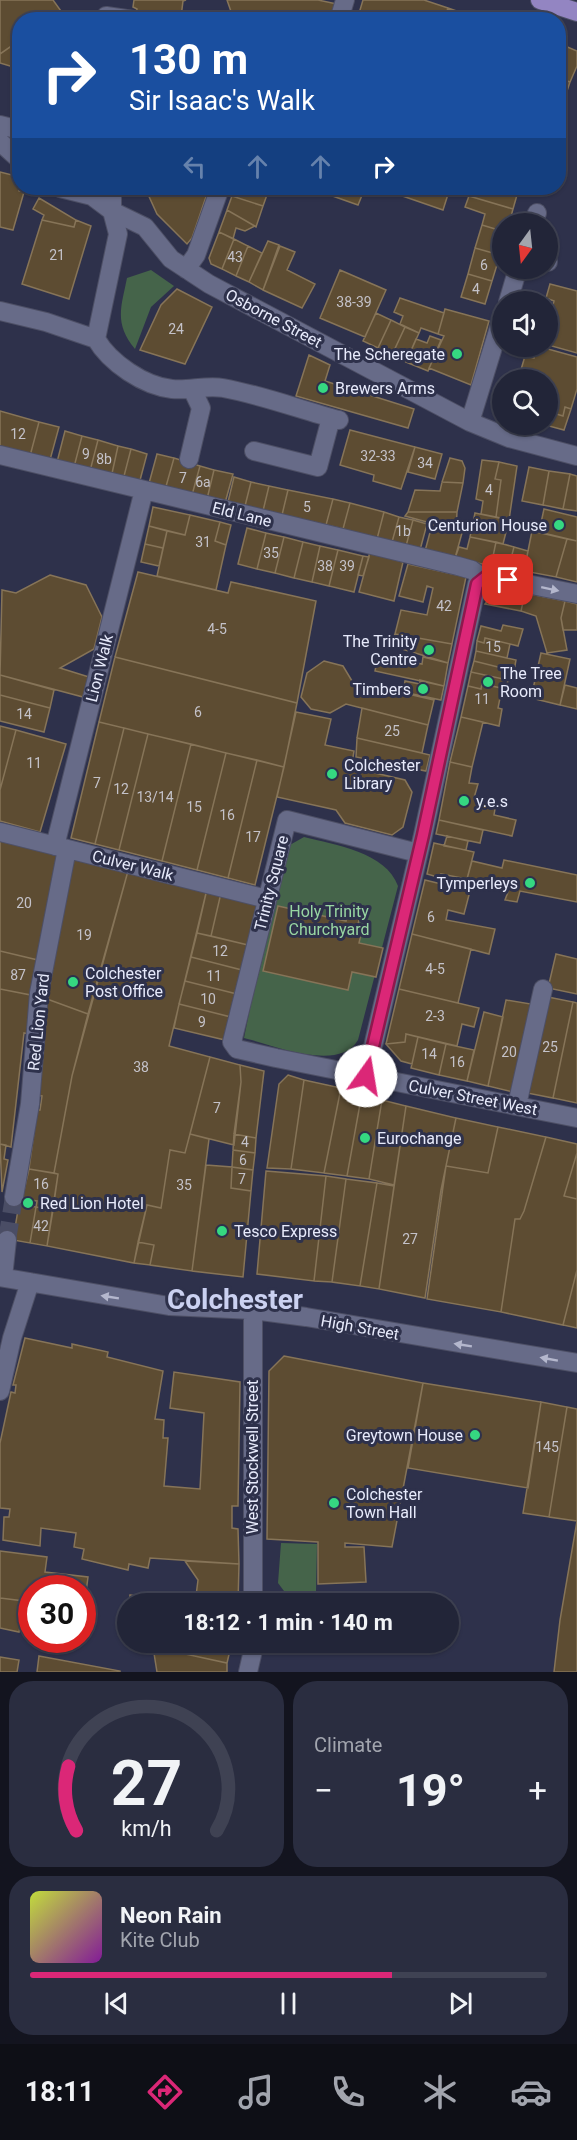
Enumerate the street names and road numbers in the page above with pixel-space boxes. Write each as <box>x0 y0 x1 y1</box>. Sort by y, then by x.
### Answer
street label: Osborne Street <box>222 285 325 352</box>
street label: Eld Lane <box>210 498 274 531</box>
street label: Lion Walk <box>82 631 117 704</box>
street label: Trinity Square <box>250 833 293 933</box>
street label: Culver Walk <box>90 846 176 885</box>
street label: Red Lion Yard <box>24 972 53 1072</box>
street label: Culver Street West <box>407 1076 539 1119</box>
street label: High Street <box>319 1311 401 1344</box>
street label: West Stockwell Street <box>243 1380 262 1534</box>

